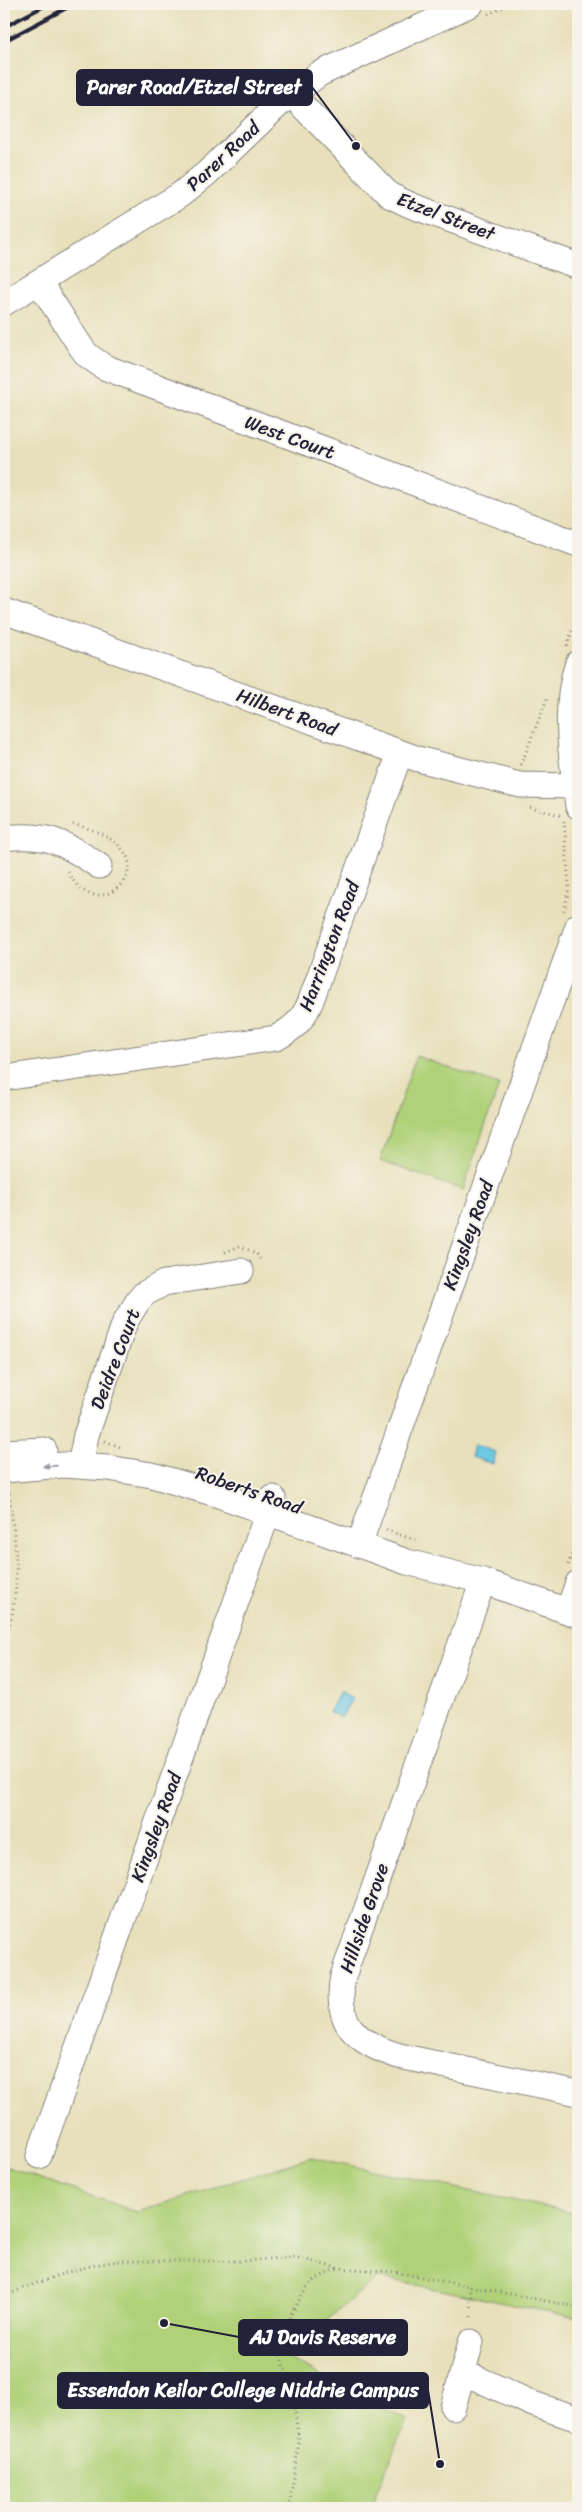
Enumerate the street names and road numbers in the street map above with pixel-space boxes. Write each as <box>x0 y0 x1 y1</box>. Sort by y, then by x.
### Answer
street label: Parer Road <box>178 111 269 199</box>
street label: Etzel Street <box>392 182 501 250</box>
street label: West Court <box>240 405 340 469</box>
street label: Hilbert Road <box>232 678 343 746</box>
street label: Harrington Road <box>289 874 370 1016</box>
street label: Kingsley Road <box>433 1174 504 1295</box>
street label: Deidre Court <box>81 1304 149 1414</box>
street label: Roberts Road <box>191 1456 308 1524</box>
street label: Kingsley Road <box>121 1766 192 1887</box>
street label: Hillside Grove <box>330 1858 398 1978</box>

